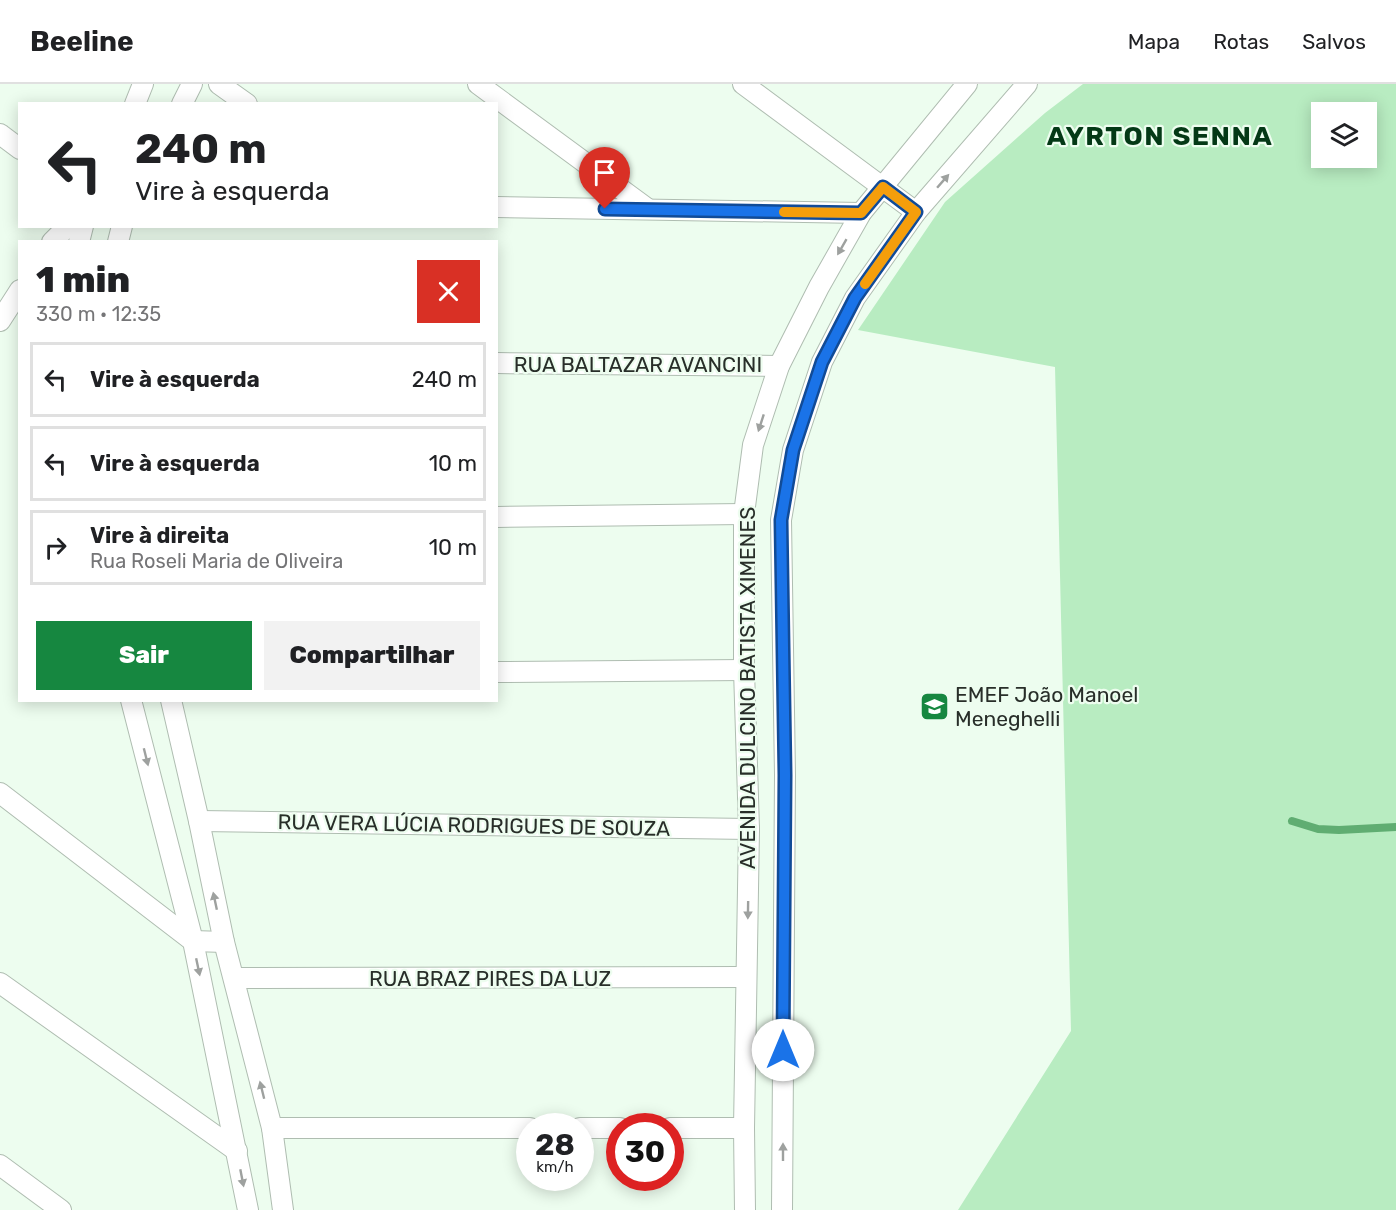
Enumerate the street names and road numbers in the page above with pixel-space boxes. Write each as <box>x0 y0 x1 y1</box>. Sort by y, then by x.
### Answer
street label: RUA BALTAZAR AVANCINI <box>514 352 762 377</box>
street label: AVENIDA DULCINO BATISTA XIMENES <box>735 507 760 869</box>
street label: RUA VERA LÚCIA RODRIGUES DE SOUZA <box>277 809 671 841</box>
street label: RUA BRAZ PIRES DA LUZ <box>369 966 611 991</box>

